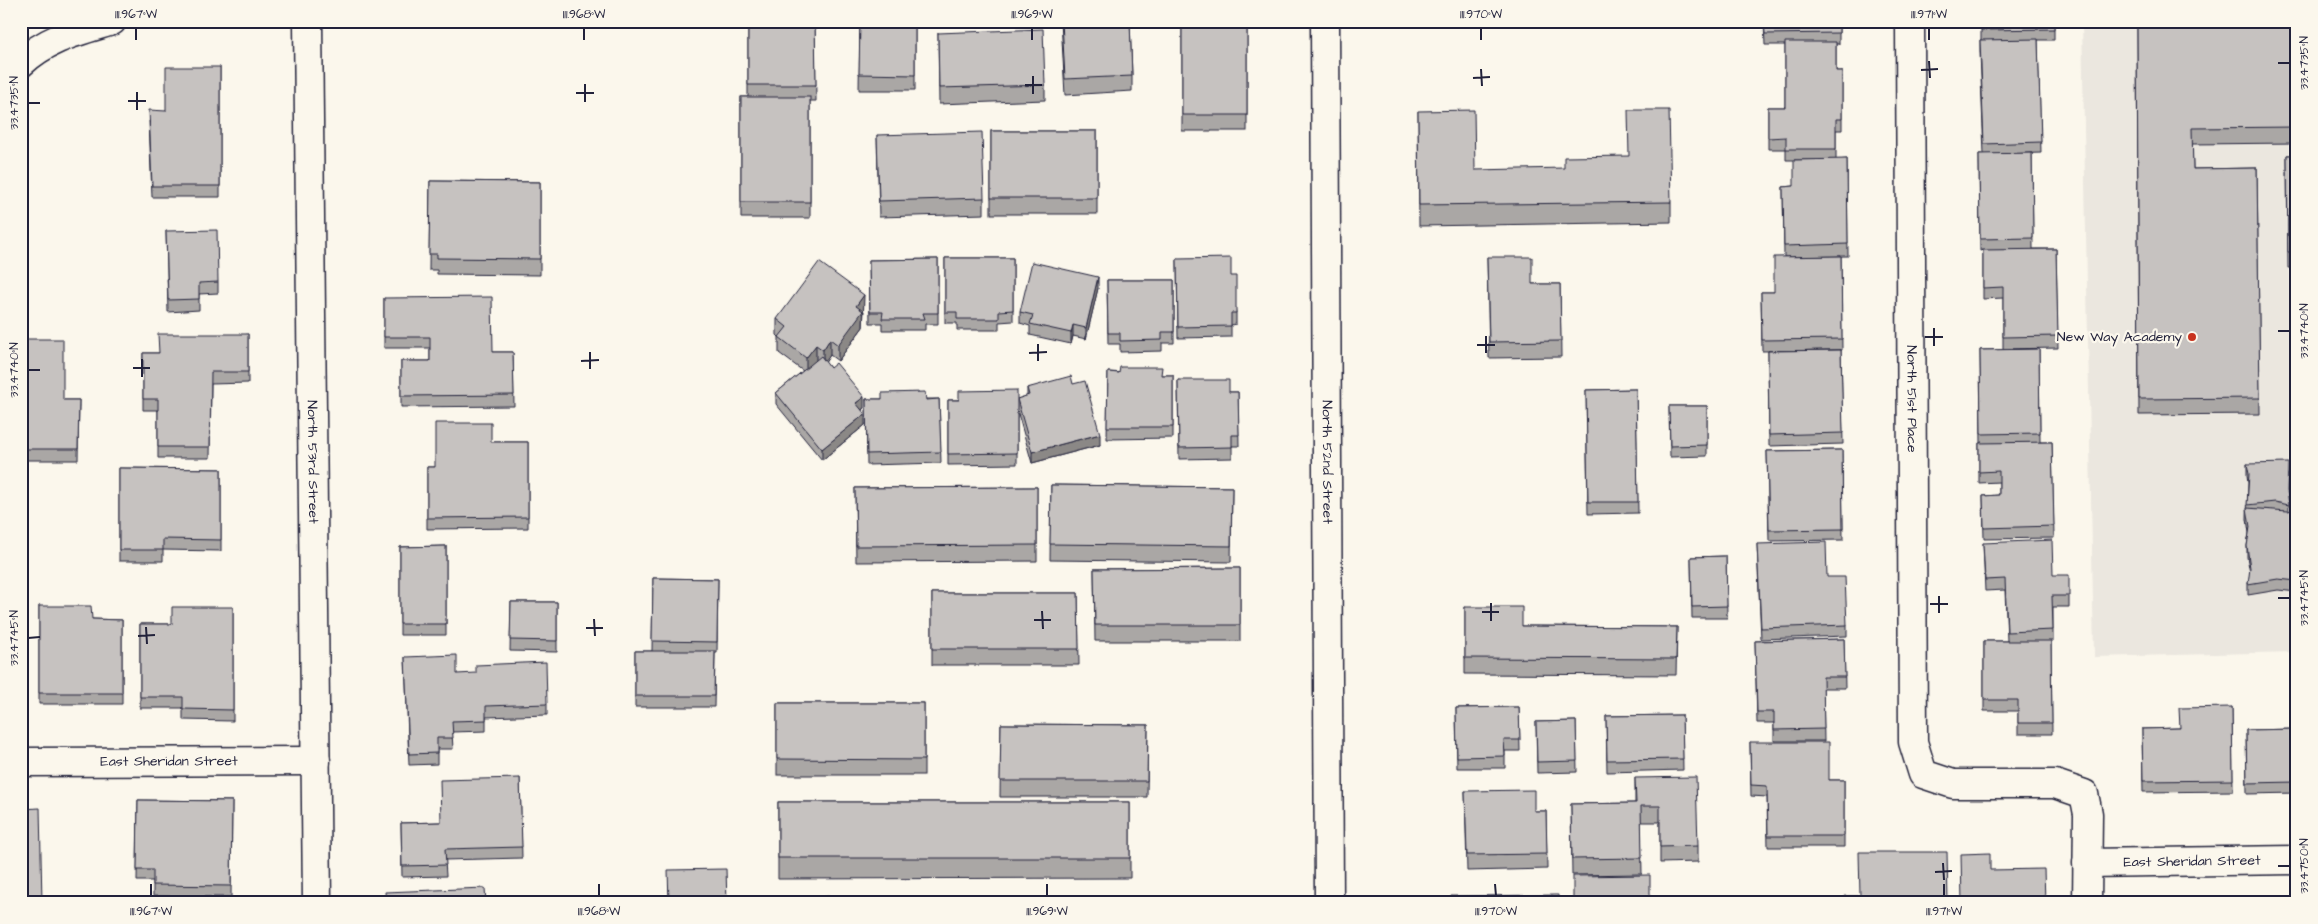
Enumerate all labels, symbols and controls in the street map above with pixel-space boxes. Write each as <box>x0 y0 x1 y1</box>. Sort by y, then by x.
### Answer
text: 111.967°W <box>115 6 158 23</box>
text: 111.968°W <box>563 6 606 23</box>
text: 111.969°W <box>1011 6 1053 23</box>
text: 111.970°W <box>1460 6 1503 23</box>
text: 111.971°W <box>1911 6 1948 23</box>
text: 33.4735°N <box>2296 35 2313 90</box>
text: 33.4735°N <box>6 75 23 130</box>
text: 33.4740°N <box>2296 303 2313 359</box>
place label: New Way Academy <box>2057 327 2182 347</box>
marker: New Way Academy <box>2186 331 2198 343</box>
text: 33.4740°N <box>6 342 23 398</box>
street label: North 51st Place <box>1901 345 1922 453</box>
street label: North 53rd Street <box>302 400 323 524</box>
street label: North 52nd Street <box>1317 400 1337 524</box>
text: 33.4745°N <box>2296 569 2313 626</box>
text: 33.4745°N <box>6 609 23 666</box>
street label: East Sheridan Street <box>100 751 238 772</box>
text: 33.4750°N <box>2296 838 2313 894</box>
street label: East Sheridan Street <box>2123 851 2261 872</box>
text: 111.967°W <box>130 903 173 920</box>
text: 111.968°W <box>578 903 621 920</box>
text: 111.969°W <box>1026 903 1068 920</box>
text: 111.970°W <box>1475 903 1518 920</box>
text: 111.971°W <box>1926 903 1963 920</box>

